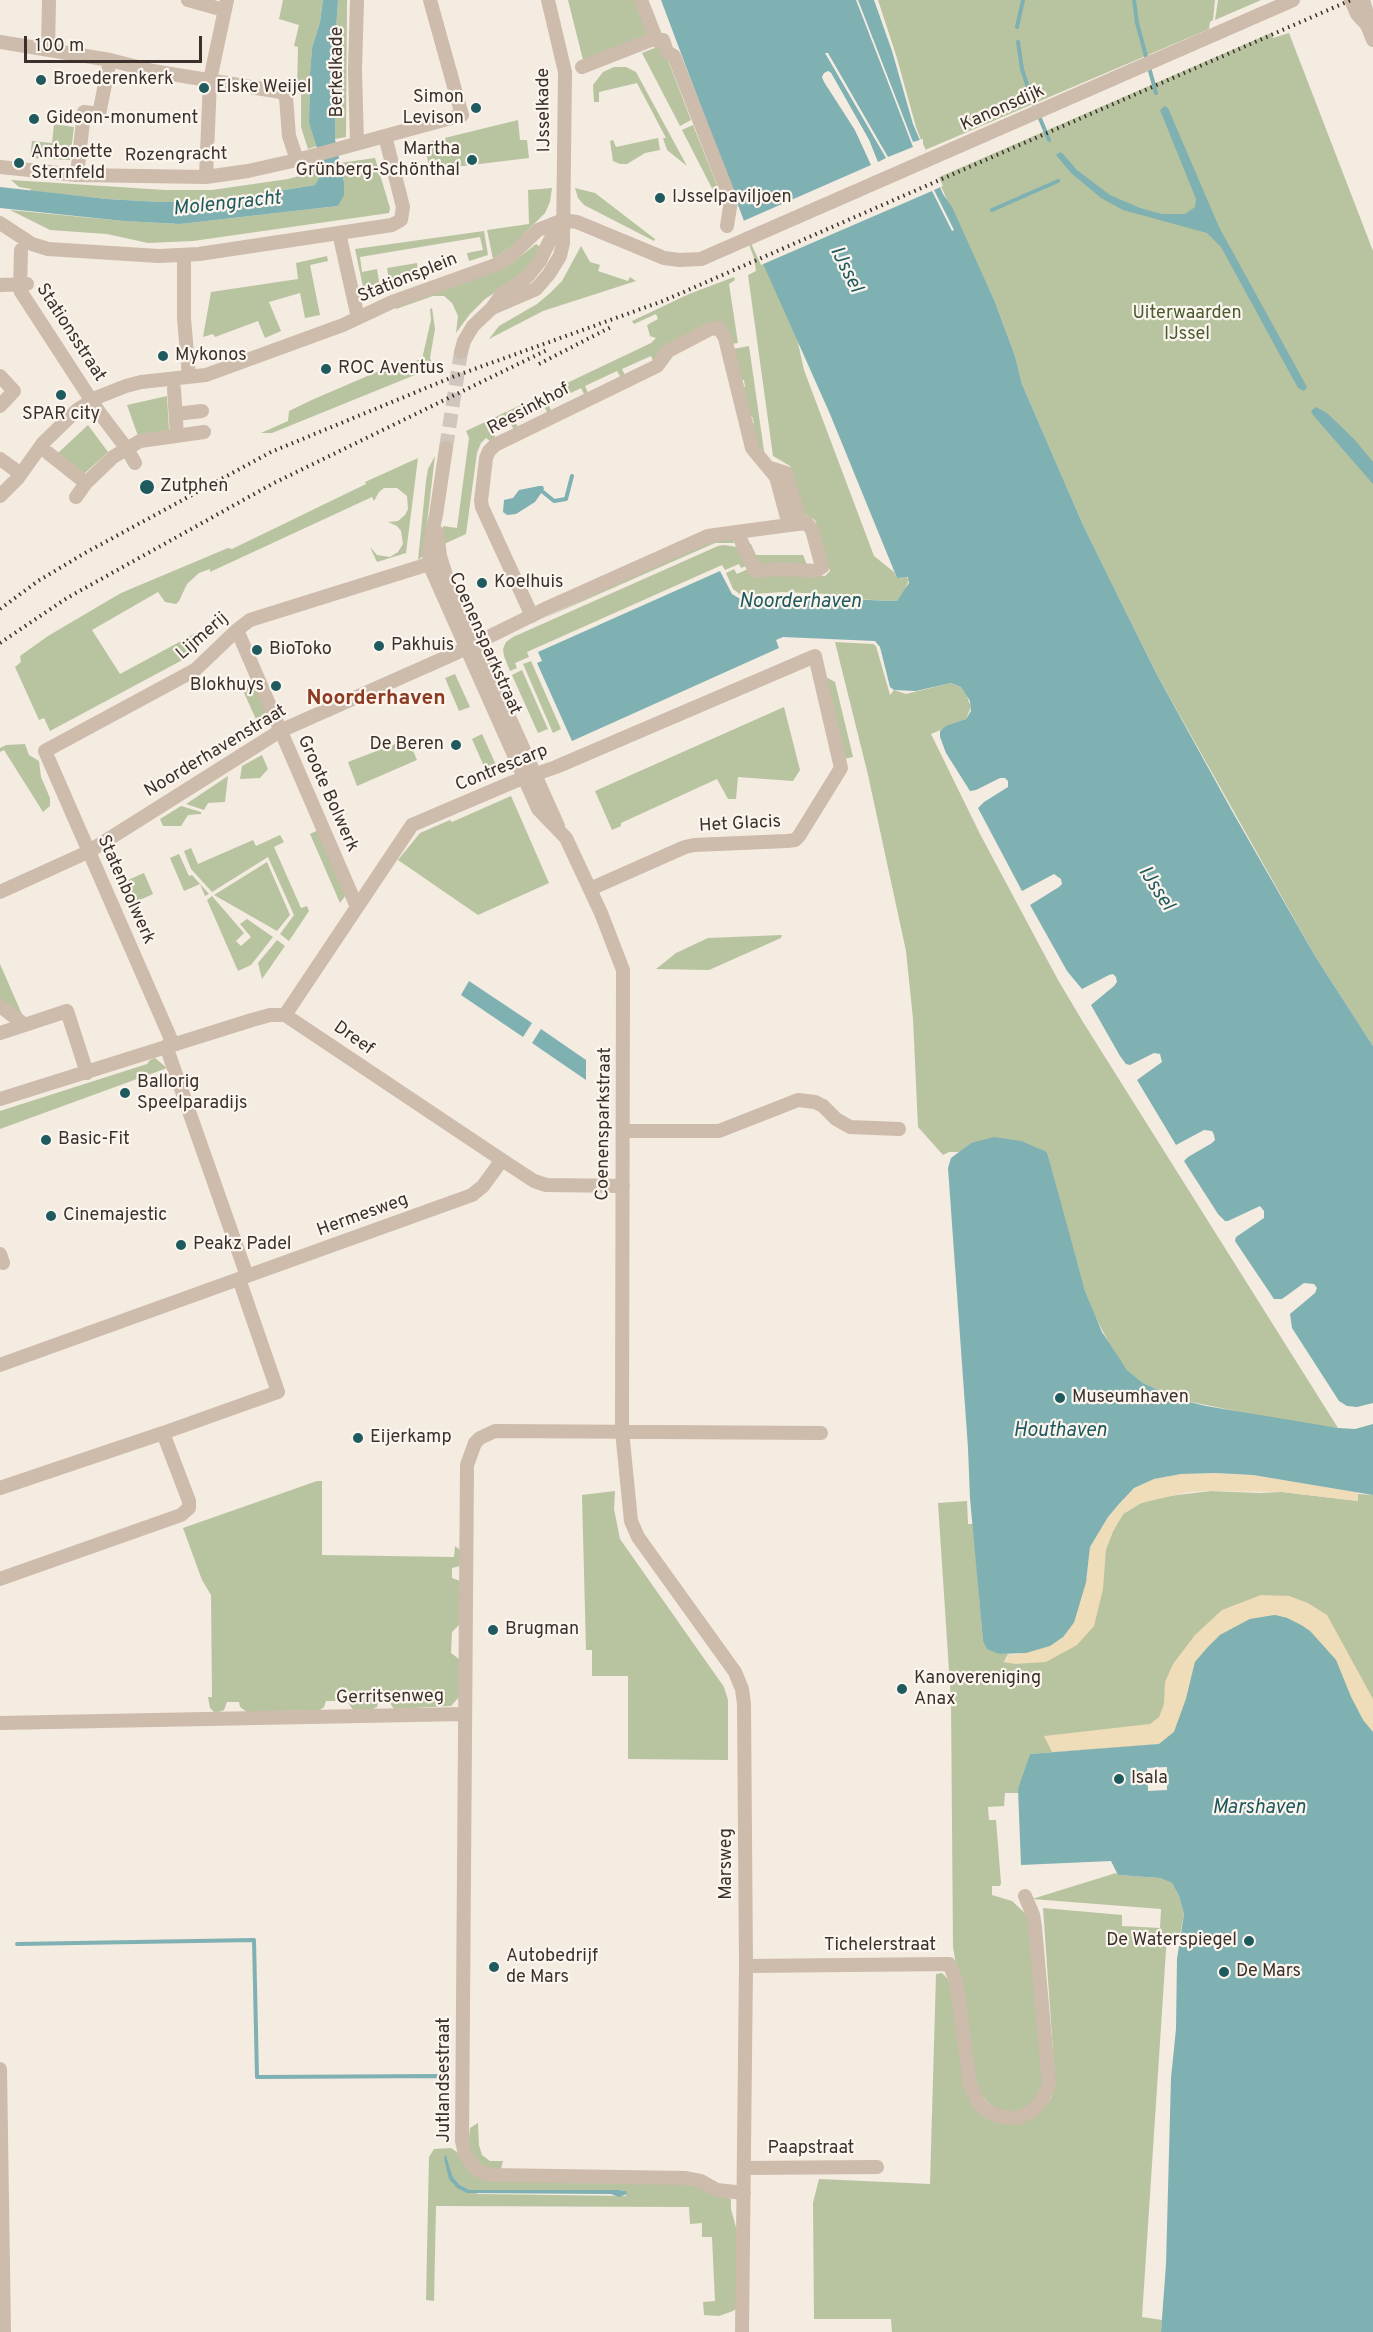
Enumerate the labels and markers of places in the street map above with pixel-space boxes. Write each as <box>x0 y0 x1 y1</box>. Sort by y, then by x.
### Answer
place label: Broederenkerk <box>53 69 174 91</box>
marker: Broederenkerk <box>34 73 48 87</box>
place label: Elske Weijel <box>216 77 311 99</box>
marker: Elske Weijel <box>197 81 211 95</box>
place label: Simon Levison <box>402 87 464 130</box>
marker: Simon Levison <box>469 101 483 115</box>
place label: Gideon-monument <box>46 108 198 130</box>
marker: Gideon-monument <box>27 112 41 126</box>
place label: Martha Grünberg-Schönthal <box>296 139 460 182</box>
place label: Antonette Sternfeld <box>31 142 112 184</box>
marker: Martha Grünberg-Schönthal <box>465 153 479 167</box>
marker: Antonette Sternfeld <box>12 156 26 170</box>
place label: IJsselpaviljoen <box>672 187 792 209</box>
marker: IJsselpaviljoen <box>653 191 667 205</box>
place label: Mykonos <box>175 345 247 367</box>
marker: Mykonos <box>156 349 170 363</box>
place label: ROC Aventus <box>338 358 444 380</box>
marker: ROC Aventus <box>319 362 333 376</box>
marker: SPAR city <box>54 388 68 402</box>
place label: SPAR city <box>22 404 100 426</box>
place label: Zutphen <box>160 476 228 498</box>
marker: Zutphen <box>138 478 156 496</box>
place label: Koelhuis <box>494 572 563 594</box>
marker: Koelhuis <box>475 576 489 590</box>
place label: Pakhuis <box>391 635 454 657</box>
place label: BioToko <box>269 639 332 661</box>
marker: Pakhuis <box>372 639 386 653</box>
marker: BioToko <box>250 643 264 657</box>
place label: Blokhuys <box>190 675 264 697</box>
marker: Blokhuys <box>269 679 283 693</box>
place label: De Beren <box>370 734 444 756</box>
marker: De Beren <box>449 738 463 752</box>
place label: Ballorig Speelparadijs <box>137 1072 247 1114</box>
marker: Ballorig Speelparadijs <box>118 1086 132 1100</box>
place label: Basic-Fit <box>58 1129 130 1151</box>
marker: Basic-Fit <box>39 1133 53 1147</box>
place label: Cinemajestic <box>63 1205 167 1227</box>
marker: Cinemajestic <box>44 1209 58 1223</box>
place label: Peakz Padel <box>193 1234 292 1256</box>
marker: Peakz Padel <box>174 1238 188 1252</box>
place label: Museumhaven <box>1072 1387 1189 1409</box>
marker: Museumhaven <box>1053 1391 1067 1405</box>
place label: Eijerkamp <box>370 1427 452 1449</box>
marker: Eijerkamp <box>351 1431 365 1445</box>
place label: Brugman <box>505 1619 579 1641</box>
marker: Brugman <box>486 1623 500 1637</box>
place label: Kanovereniging Anax <box>914 1668 1041 1710</box>
marker: Kanovereniging Anax <box>895 1682 909 1696</box>
place label: Isala <box>1131 1768 1168 1790</box>
marker: Isala <box>1112 1772 1126 1786</box>
place label: De Waterspiegel <box>1106 1930 1237 1952</box>
marker: De Waterspiegel <box>1242 1934 1256 1948</box>
place label: Autobedrijf de Mars <box>506 1946 598 1988</box>
marker: Autobedrijf de Mars <box>487 1960 501 1974</box>
place label: De Mars <box>1236 1961 1301 1983</box>
marker: De Mars <box>1217 1965 1231 1979</box>

